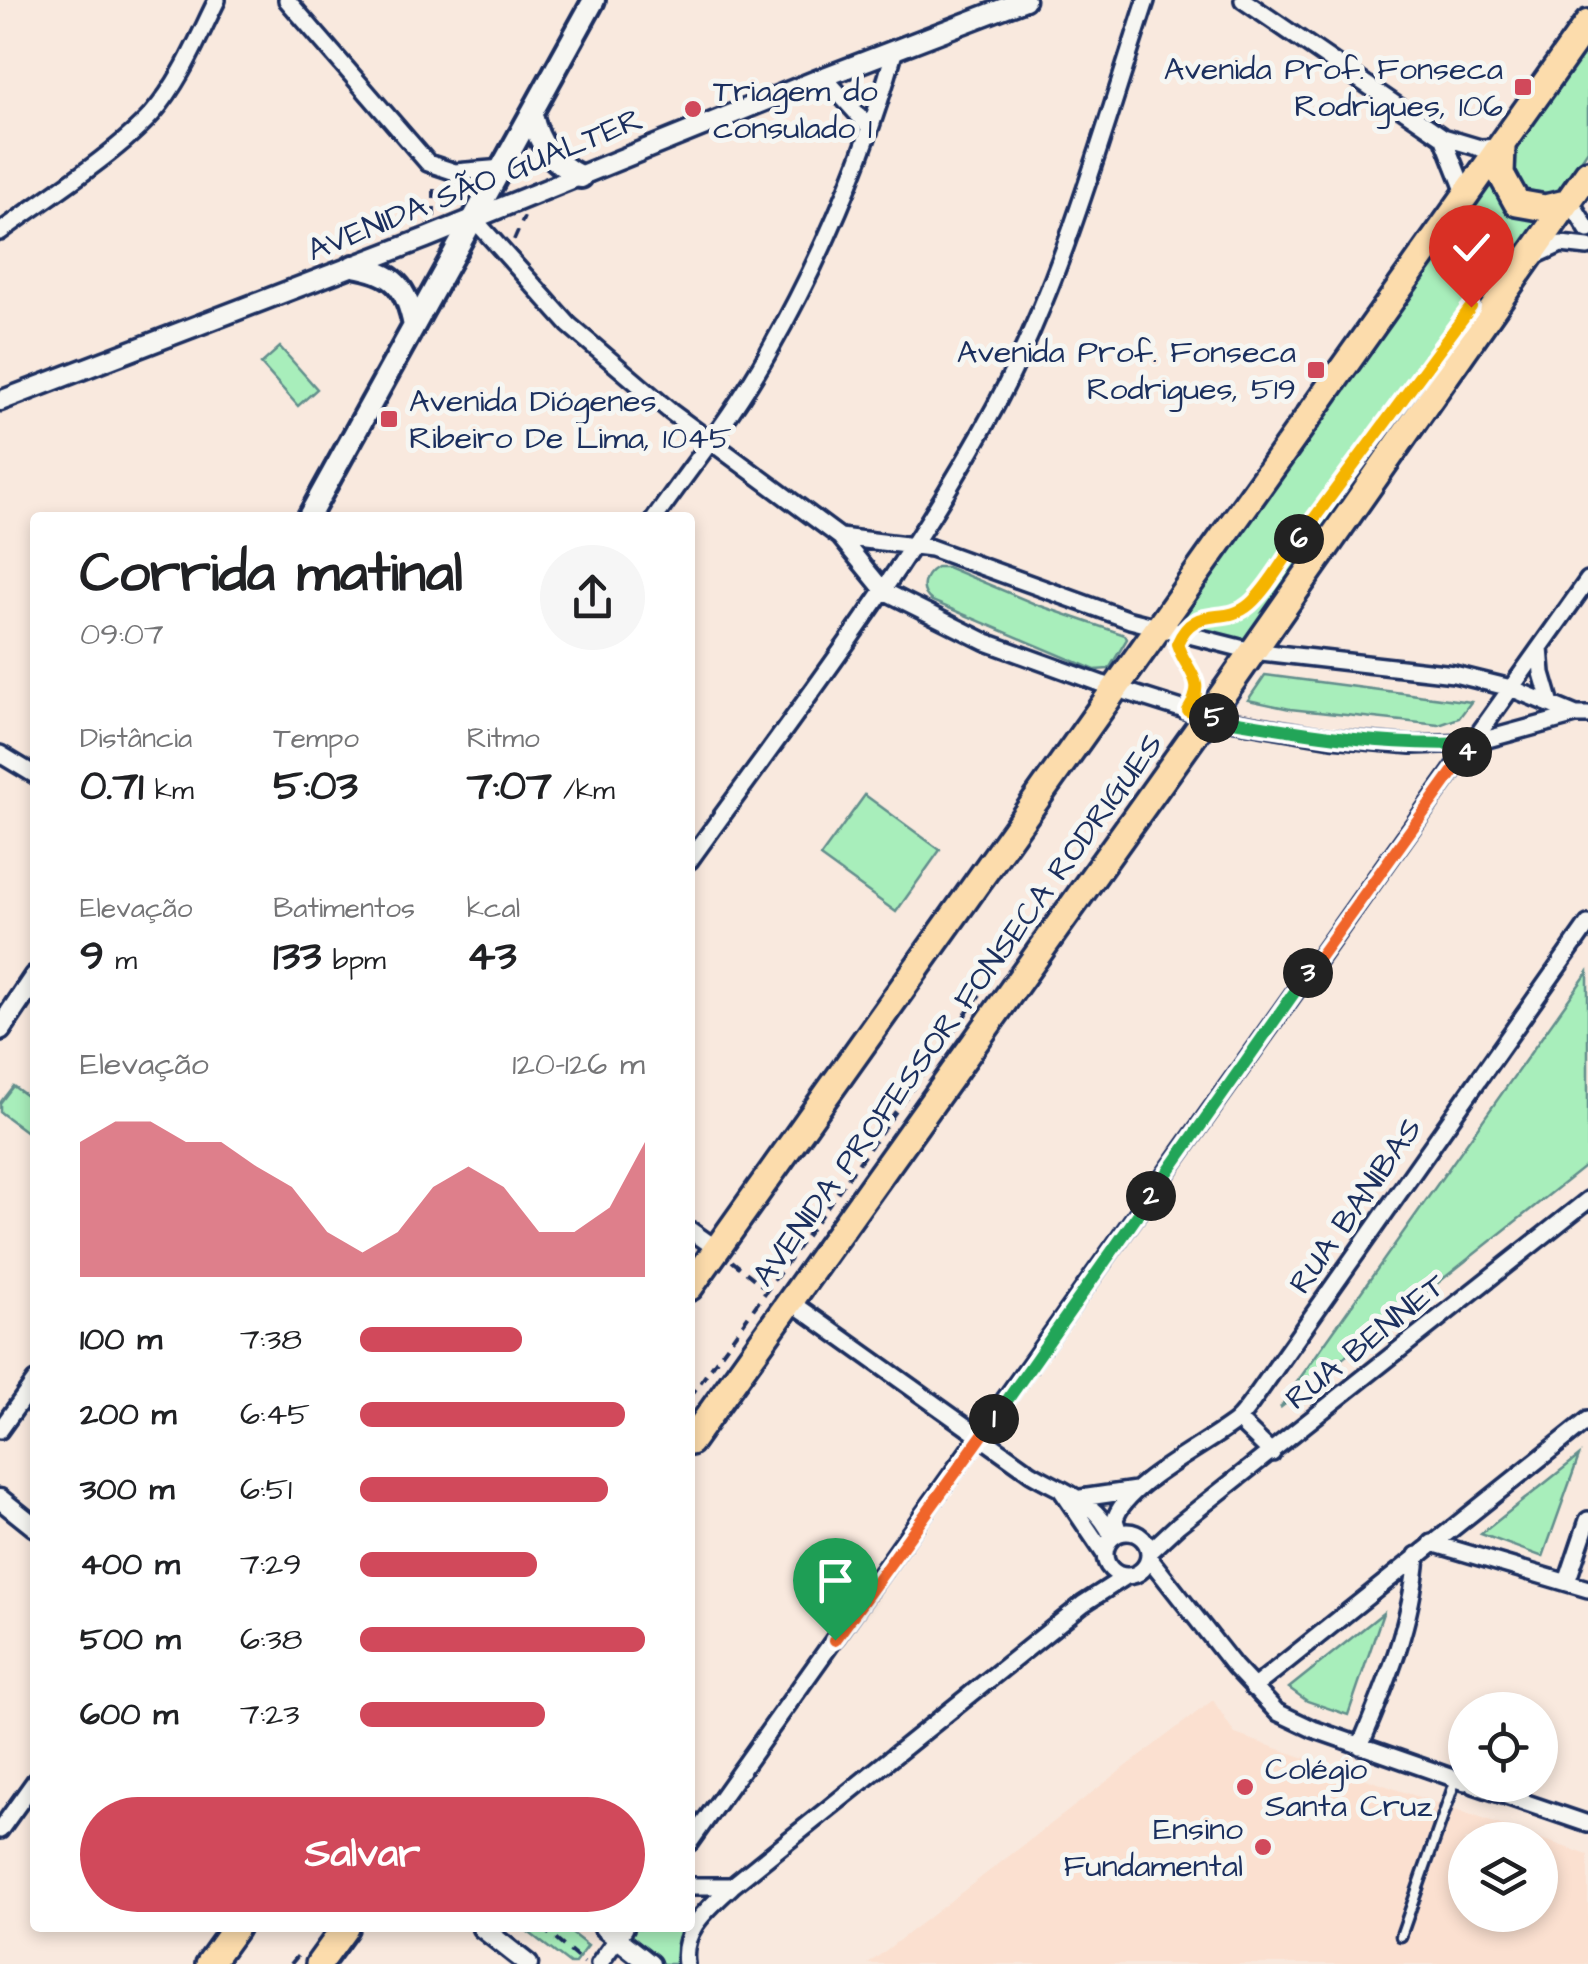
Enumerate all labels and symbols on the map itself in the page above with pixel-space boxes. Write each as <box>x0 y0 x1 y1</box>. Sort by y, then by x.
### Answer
place label: Avenida Prof. Fonseca Rodrigues, 106 <box>1164 47 1503 129</box>
place label: Triagem do consulado 1 <box>713 69 878 151</box>
marker: Avenida Prof. Fonseca Rodrigues, 106 <box>1512 76 1534 98</box>
street label: AVENIDA SÃO GUALTER <box>300 97 650 273</box>
marker: Triagem do consulado 1 <box>682 98 704 120</box>
pin <box>1429 205 1514 308</box>
place label: Avenida Prof. Fonseca Rodrigues, 519 <box>957 330 1296 412</box>
marker: Avenida Prof. Fonseca Rodrigues, 519 <box>1305 359 1327 381</box>
place label: Avenida Diógenes Ribeiro De Lima, 1045 <box>409 379 732 461</box>
marker: Avenida Diógenes Ribeiro De Lima, 1045 <box>378 408 400 430</box>
pin: 6 <box>1274 514 1324 564</box>
pin: 5 <box>1189 693 1239 743</box>
street label: AVENIDA PROFESSOR FONSECA RODRIGUES <box>742 724 1174 1296</box>
pin: 4 <box>1442 727 1492 777</box>
pin: 3 <box>1283 948 1333 998</box>
street label: RUA BANIBAS <box>1278 1109 1434 1303</box>
pin: 2 <box>1126 1171 1176 1221</box>
street label: RUA BENNET <box>1276 1263 1456 1421</box>
pin: 1 <box>969 1394 1019 1444</box>
pin <box>793 1538 878 1641</box>
place label: Colégio Santa Cruz <box>1265 1747 1432 1829</box>
marker: Colégio Santa Cruz <box>1234 1776 1256 1798</box>
place label: Ensino Fundamental <box>1063 1807 1243 1889</box>
marker: Ensino Fundamental <box>1252 1836 1274 1858</box>

